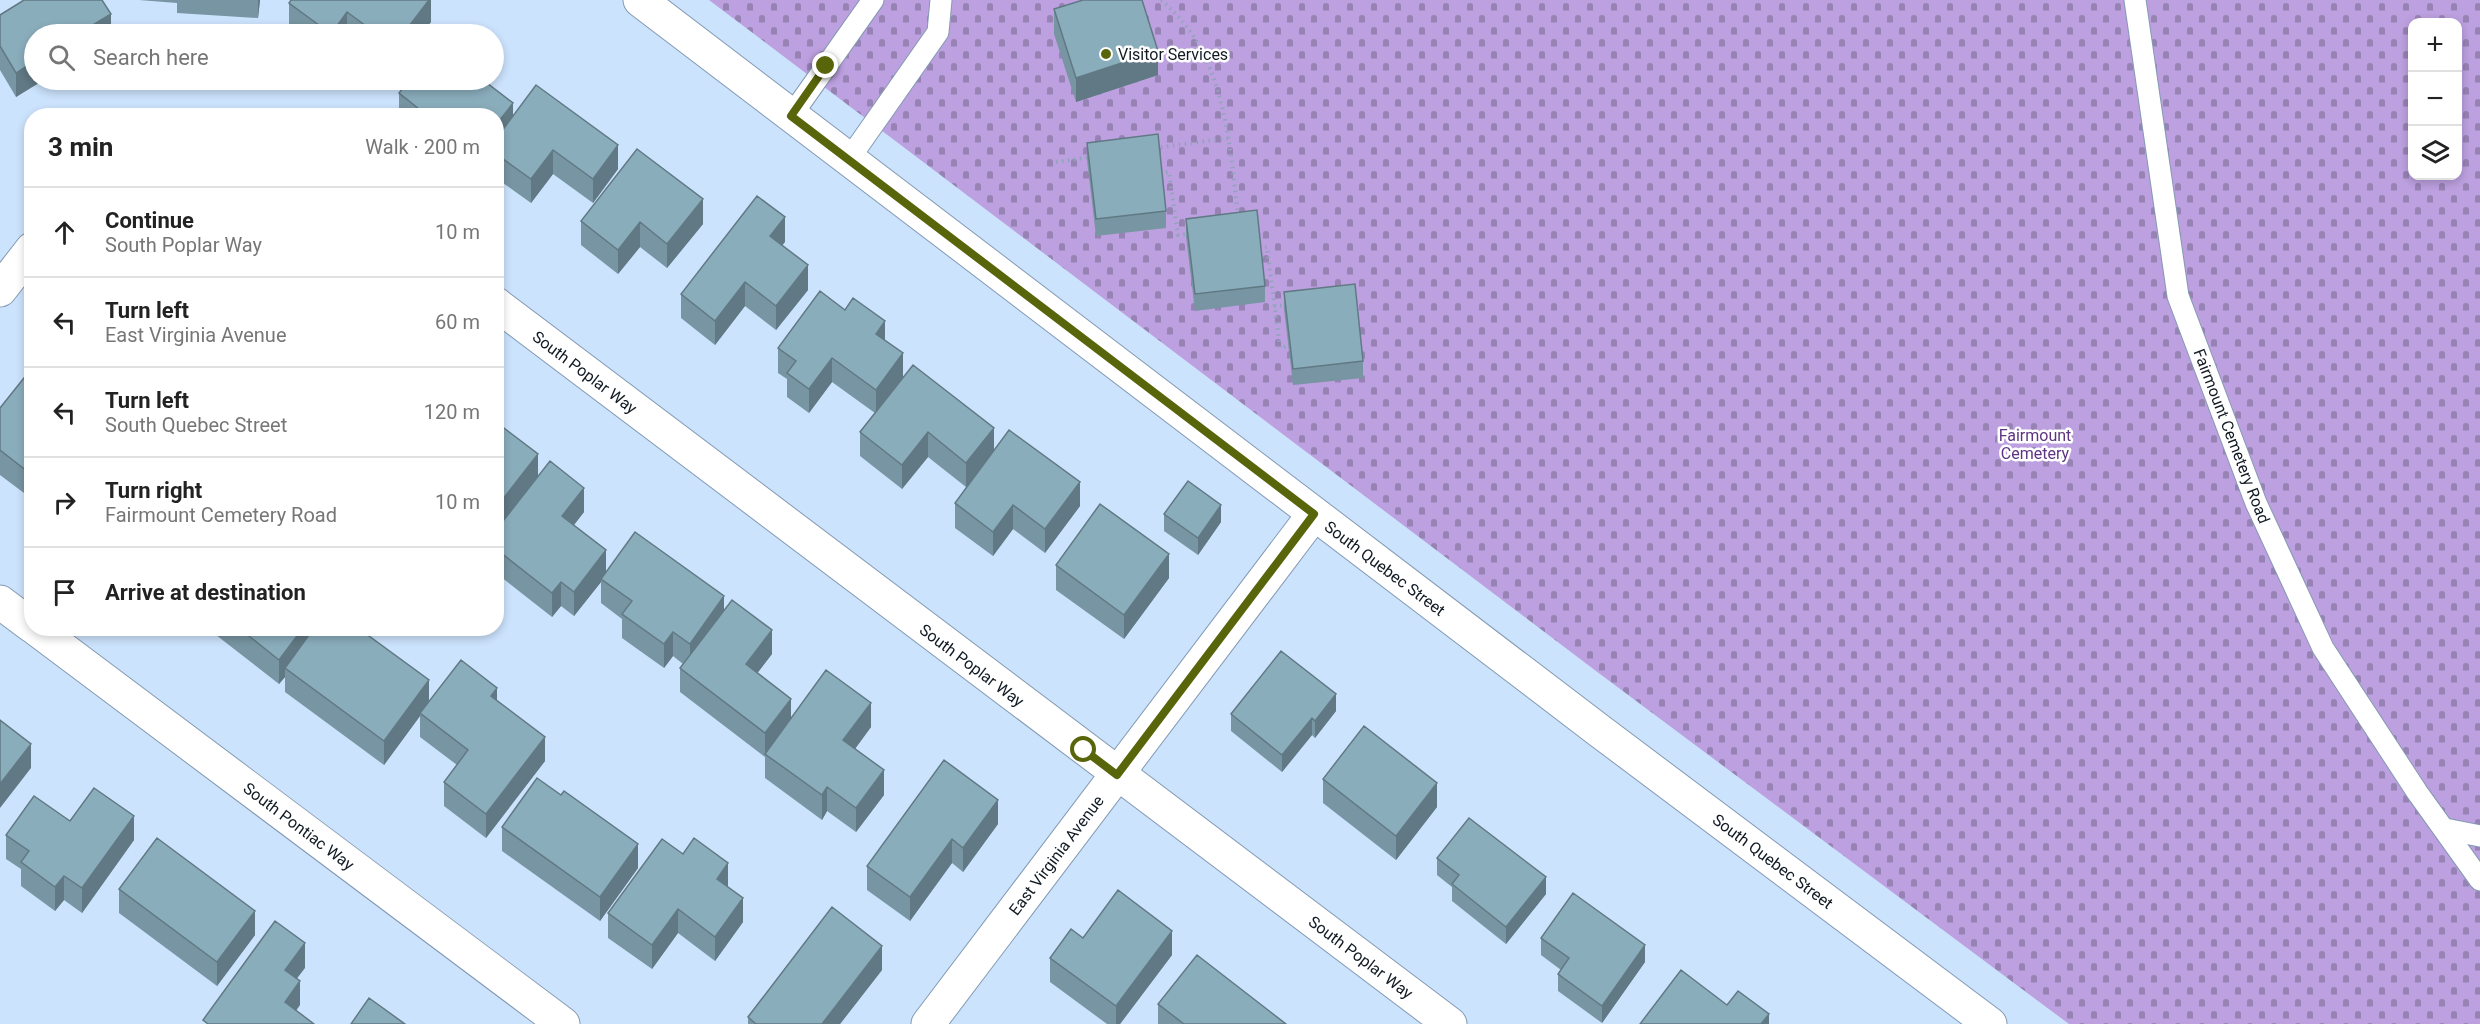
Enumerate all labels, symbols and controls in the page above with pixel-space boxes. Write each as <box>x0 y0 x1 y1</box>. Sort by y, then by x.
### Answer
map controls <box>2408 18 2462 180</box>
button: + <box>2408 18 2462 72</box>
search box <box>24 24 504 90</box>
icon: search <box>45 41 78 74</box>
text: Search here <box>93 45 209 70</box>
place label: Visitor Services <box>1118 45 1228 64</box>
marker: Visitor Services <box>1099 47 1113 61</box>
route end <box>812 52 838 78</box>
button: − <box>2408 72 2462 126</box>
button: layers <box>2408 126 2462 180</box>
text: 3 min <box>48 132 113 162</box>
text: Walk · 200 m <box>365 135 480 159</box>
text: Continue <box>105 208 194 233</box>
icon: ahead <box>48 216 81 249</box>
text: 10 m <box>435 220 480 244</box>
text: South Poplar Way <box>105 233 262 257</box>
text: Turn left <box>105 298 189 323</box>
icon: left <box>48 306 81 339</box>
text: 60 m <box>435 310 480 334</box>
text: East Virginia Avenue <box>105 323 287 347</box>
street label: South Poplar Way <box>529 327 641 418</box>
street label: Fairmount Cemetery Road <box>2189 346 2274 526</box>
text: Turn left <box>105 388 189 413</box>
icon: left <box>48 396 81 429</box>
text: 120 m <box>424 400 480 424</box>
text: South Quebec Street <box>105 413 287 437</box>
park label: Fairmount Cemetery <box>1999 426 2071 463</box>
text: Turn right <box>105 478 202 503</box>
icon: right <box>48 486 81 519</box>
text: 10 m <box>435 490 480 514</box>
text: Fairmount Cemetery Road <box>105 503 337 527</box>
street label: South Quebec Street <box>1321 517 1449 620</box>
icon: arrive <box>48 576 81 609</box>
text: Arrive at destination <box>105 580 306 605</box>
street label: South Poplar Way <box>916 620 1028 711</box>
route start <box>1070 736 1096 762</box>
street label: South Pontiac Way <box>240 779 358 874</box>
street label: East Virginia Avenue <box>1005 792 1108 919</box>
street label: South Quebec Street <box>1709 810 1837 913</box>
street label: South Poplar Way <box>1305 912 1417 1003</box>

